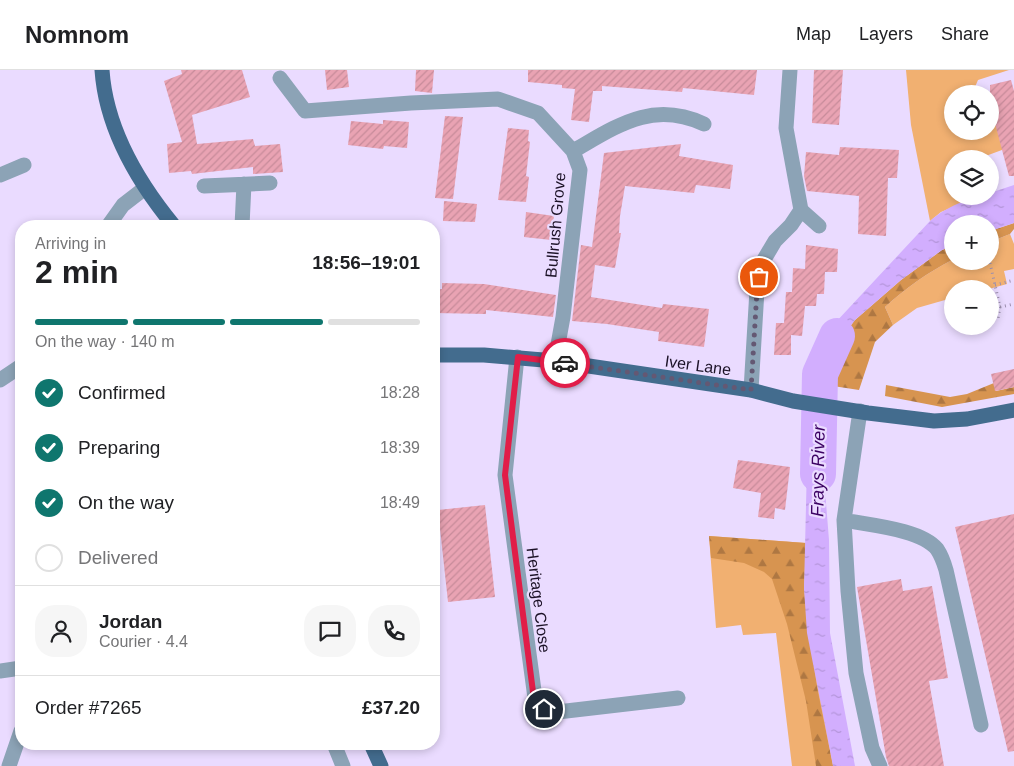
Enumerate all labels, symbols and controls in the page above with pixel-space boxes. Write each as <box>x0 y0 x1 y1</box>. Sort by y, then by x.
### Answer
text: Nomnom <box>25 21 129 48</box>
text: Map <box>796 24 831 44</box>
text: Layers <box>859 24 913 44</box>
text: Share <box>941 24 989 44</box>
map controls <box>944 85 999 335</box>
button: locate <box>944 85 999 140</box>
button: layers <box>944 150 999 205</box>
street label: Bullrush Grove <box>542 171 569 278</box>
button: + <box>944 215 999 270</box>
text: Arriving in <box>35 235 106 252</box>
text: 18:56–19:01 <box>312 252 420 273</box>
text: 2 min <box>35 254 119 290</box>
pin <box>738 256 780 298</box>
icon: bag <box>745 263 773 291</box>
button: − <box>944 280 999 335</box>
text: On the way · 140 m <box>35 333 175 350</box>
courier <box>540 338 590 388</box>
icon: car <box>551 349 579 377</box>
street label: Iver Lane <box>664 352 732 379</box>
icon: check <box>35 379 63 407</box>
text: Confirmed <box>78 382 166 403</box>
text: 18:28 <box>380 384 420 401</box>
water label: Frays River <box>807 424 829 517</box>
icon: check <box>35 434 63 462</box>
text: Preparing <box>78 437 160 458</box>
text: 18:39 <box>380 439 420 456</box>
icon: check <box>35 489 63 517</box>
text: On the way <box>78 492 174 513</box>
text: 18:49 <box>380 494 420 511</box>
text: Delivered <box>78 547 158 568</box>
street label: Heritage Close <box>524 547 553 654</box>
button: person <box>35 605 87 657</box>
button: chat <box>304 605 356 657</box>
button: phone <box>368 605 420 657</box>
text: Jordan <box>99 611 162 632</box>
text: Courier · 4.4 <box>99 633 188 650</box>
pin <box>523 688 565 730</box>
icon: home <box>530 695 558 723</box>
text: Order #7265 <box>35 697 142 718</box>
text: £37.20 <box>362 697 420 718</box>

